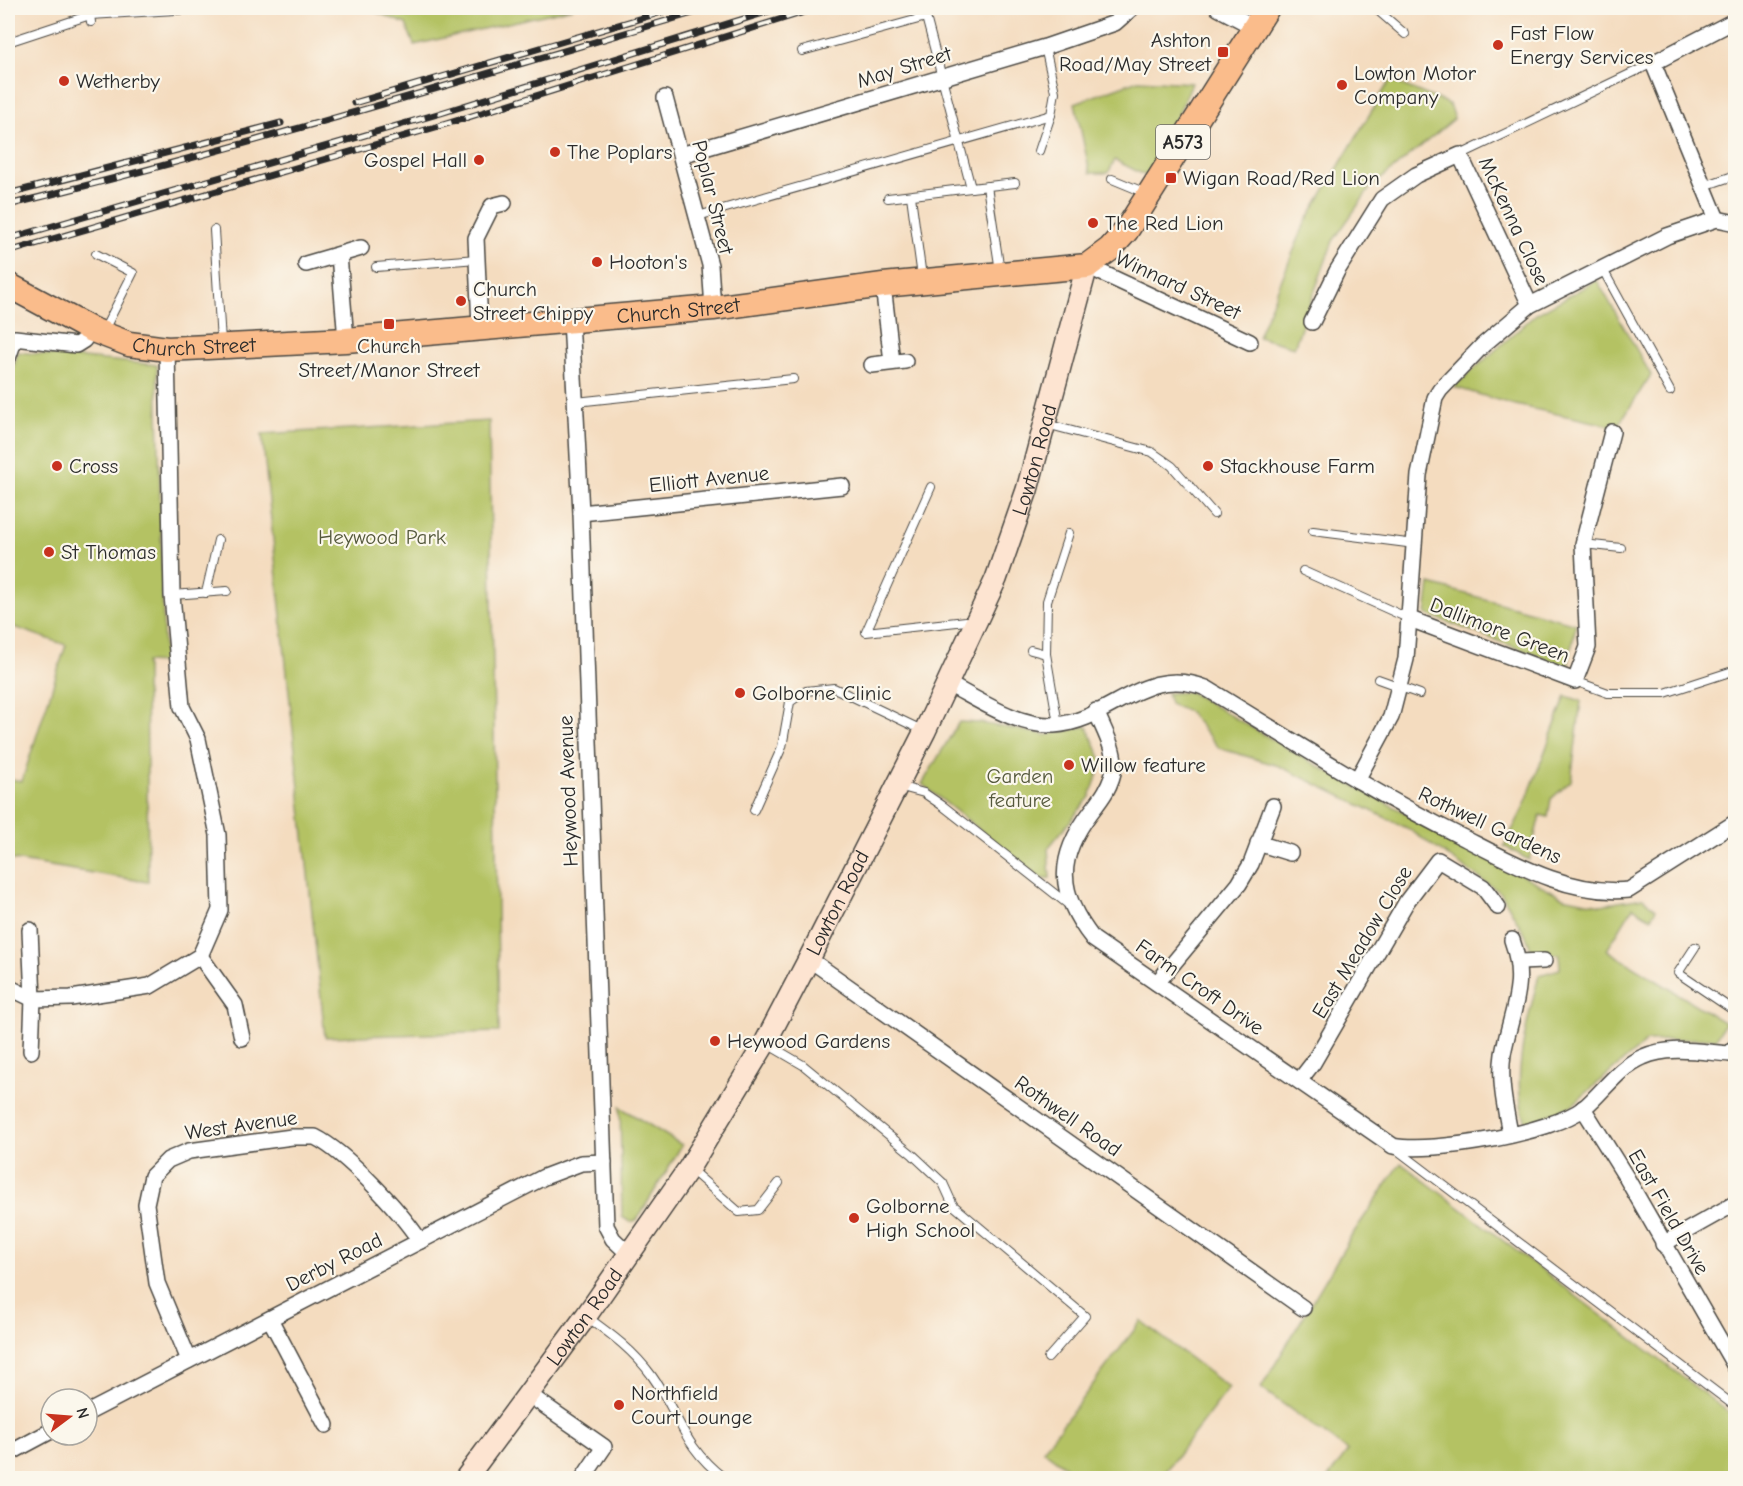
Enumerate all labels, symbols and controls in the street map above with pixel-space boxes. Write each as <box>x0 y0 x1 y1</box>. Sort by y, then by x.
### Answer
place label: Fast Flow Energy Services <box>1510 21 1653 69</box>
place label: Ashton Road/May Street <box>1059 28 1212 76</box>
marker: Fast Flow Energy Services <box>1491 38 1505 52</box>
street label: May Street <box>854 41 955 93</box>
marker: Ashton Road/May Street <box>1216 45 1230 59</box>
place label: Lowton Motor Company <box>1354 61 1477 109</box>
place label: Wetherby <box>76 69 161 93</box>
marker: Wetherby <box>57 74 71 88</box>
marker: Lowton Motor Company <box>1335 78 1349 92</box>
road number: A573 <box>1156 125 1210 159</box>
street label: Poplar Street <box>687 138 739 257</box>
place label: The Poplars <box>567 140 672 164</box>
marker: The Poplars <box>548 145 562 159</box>
place label: Gospel Hall <box>364 148 467 172</box>
marker: Gospel Hall <box>472 153 486 167</box>
street label: McKenna Close <box>1474 153 1554 289</box>
place label: Wigan Road/Red Lion <box>1183 166 1380 190</box>
marker: Wigan Road/Red Lion <box>1164 171 1178 185</box>
place label: The Red Lion <box>1105 211 1224 235</box>
marker: The Red Lion <box>1086 216 1100 230</box>
street label: Winnard Street <box>1112 245 1245 325</box>
place label: Hooton's <box>609 250 687 274</box>
marker: Hooton's <box>590 255 604 269</box>
place label: Church Street Chippy <box>473 277 594 325</box>
street label: Church Street <box>616 292 742 328</box>
marker: Church Street Chippy <box>454 294 468 308</box>
marker: Church Street/Manor Street <box>382 317 396 331</box>
street label: Church Street <box>131 333 257 361</box>
place label: Church Street/Manor Street <box>299 334 480 382</box>
street label: Lowton Road <box>1007 402 1061 518</box>
place label: Cross <box>69 454 118 478</box>
place label: Stackhouse Farm <box>1220 454 1375 478</box>
marker: Cross <box>50 459 64 473</box>
marker: Stackhouse Farm <box>1201 459 1215 473</box>
street label: Elliott Avenue <box>648 461 770 497</box>
park label: Heywood Park <box>318 525 446 549</box>
place label: St Thomas <box>61 540 156 564</box>
marker: St Thomas <box>42 545 56 559</box>
street label: Dallimore Green <box>1427 592 1573 668</box>
place label: Golborne Clinic <box>752 681 891 705</box>
marker: Golborne Clinic <box>733 686 747 700</box>
street label: Heywood Avenue <box>553 715 583 867</box>
place label: Willow feature <box>1081 753 1206 777</box>
marker: Willow feature <box>1062 758 1076 772</box>
park label: Garden feature <box>987 764 1053 812</box>
street label: Rothwell Gardens <box>1415 781 1565 869</box>
street label: Lowton Road <box>801 847 874 959</box>
street label: East Meadow Close <box>1307 861 1417 1023</box>
street label: Farm Croft Drive <box>1131 934 1269 1040</box>
place label: Heywood Gardens <box>727 1029 890 1053</box>
marker: Heywood Gardens <box>708 1034 722 1048</box>
street label: Rothwell Road <box>1010 1070 1126 1162</box>
street label: West Avenue <box>183 1105 299 1145</box>
street label: East Field Drive <box>1623 1145 1715 1279</box>
place label: Golborne High School <box>866 1194 975 1242</box>
marker: Golborne High School <box>847 1211 861 1225</box>
street label: Derby Road <box>282 1227 386 1297</box>
street label: Lowton Road <box>541 1264 628 1370</box>
place label: Northfield Court Lounge <box>631 1381 752 1429</box>
north arrow <box>39 1387 99 1447</box>
marker: Northfield Court Lounge <box>612 1398 626 1412</box>
text: N <box>72 1406 93 1421</box>

